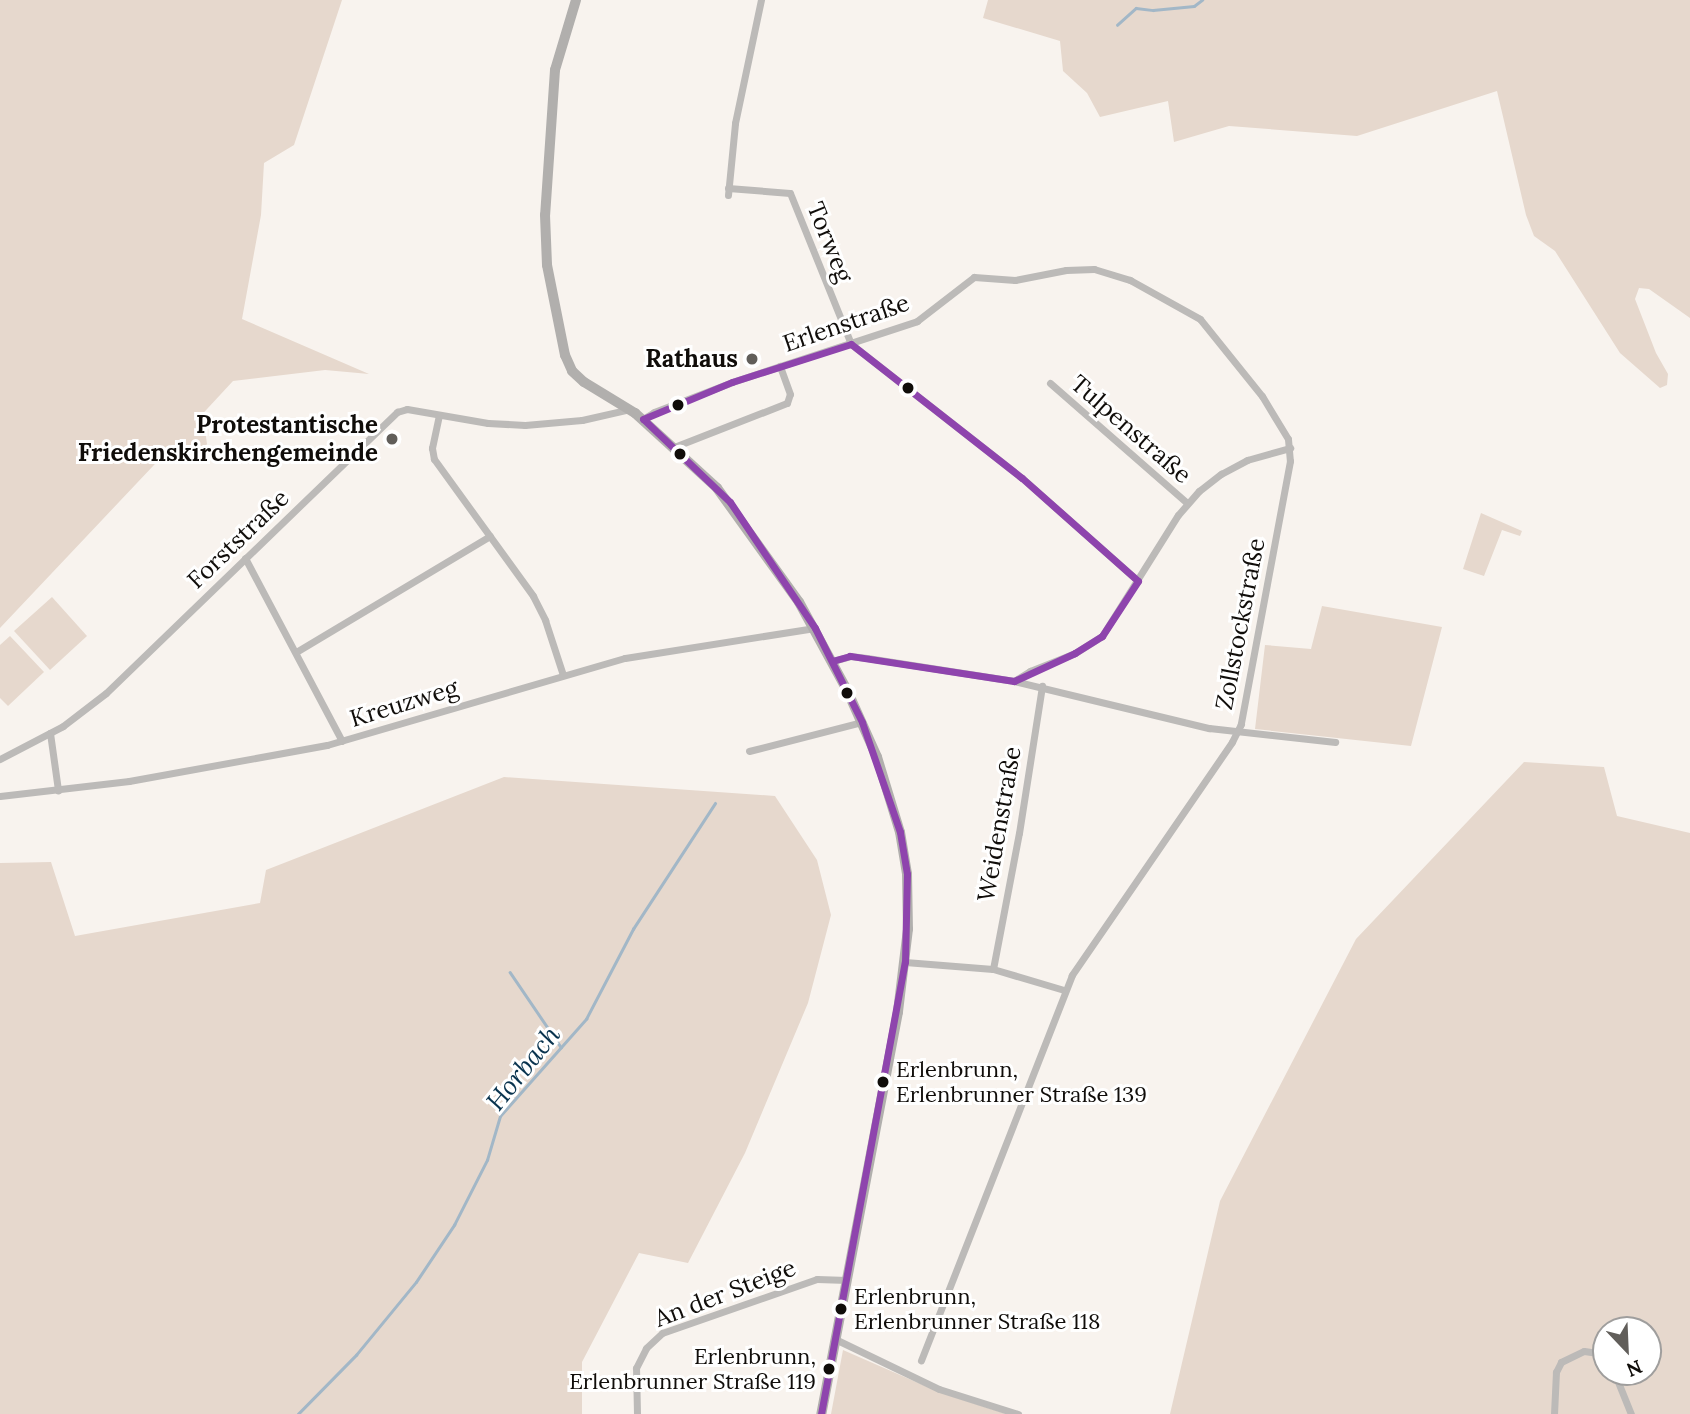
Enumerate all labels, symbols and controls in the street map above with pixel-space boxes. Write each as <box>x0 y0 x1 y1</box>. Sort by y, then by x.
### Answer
street label: Torweg <box>801 198 859 286</box>
street label: Erlenstraße <box>779 288 913 358</box>
place label: Rathaus <box>645 345 738 373</box>
marker: Rathaus <box>744 351 760 367</box>
street label: Tulpenstraße <box>1065 369 1197 489</box>
unlabelled marker <box>901 381 915 395</box>
unlabelled marker <box>671 398 685 412</box>
place label: Protestantische Friedenskirchengemeinde <box>78 411 378 467</box>
marker: Protestantische Friedenskirchengemeinde <box>384 431 400 447</box>
unlabelled marker <box>673 447 687 461</box>
street label: Forststraße <box>181 483 295 595</box>
street label: Zollstockstraße <box>1209 536 1271 712</box>
street label: Kreuzweg <box>347 673 461 733</box>
unlabelled marker <box>840 686 854 700</box>
street label: Weidenstraße <box>971 744 1027 904</box>
water label: Horbach <box>480 1019 566 1117</box>
place label: Erlenbrunn, Erlenbrunner Straße 139 <box>896 1056 1147 1108</box>
marker: Erlenbrunn, Erlenbrunner Straße 139 <box>876 1075 890 1089</box>
street label: An der Steige <box>650 1253 800 1333</box>
place label: Erlenbrunn, Erlenbrunner Straße 118 <box>854 1283 1100 1334</box>
marker: Erlenbrunn, Erlenbrunner Straße 118 <box>834 1302 848 1316</box>
north arrow <box>1592 1316 1662 1386</box>
place label: Erlenbrunn, Erlenbrunner Straße 119 <box>569 1343 816 1394</box>
text: N <box>1623 1355 1646 1382</box>
marker: Erlenbrunn, Erlenbrunner Straße 119 <box>822 1362 836 1376</box>

